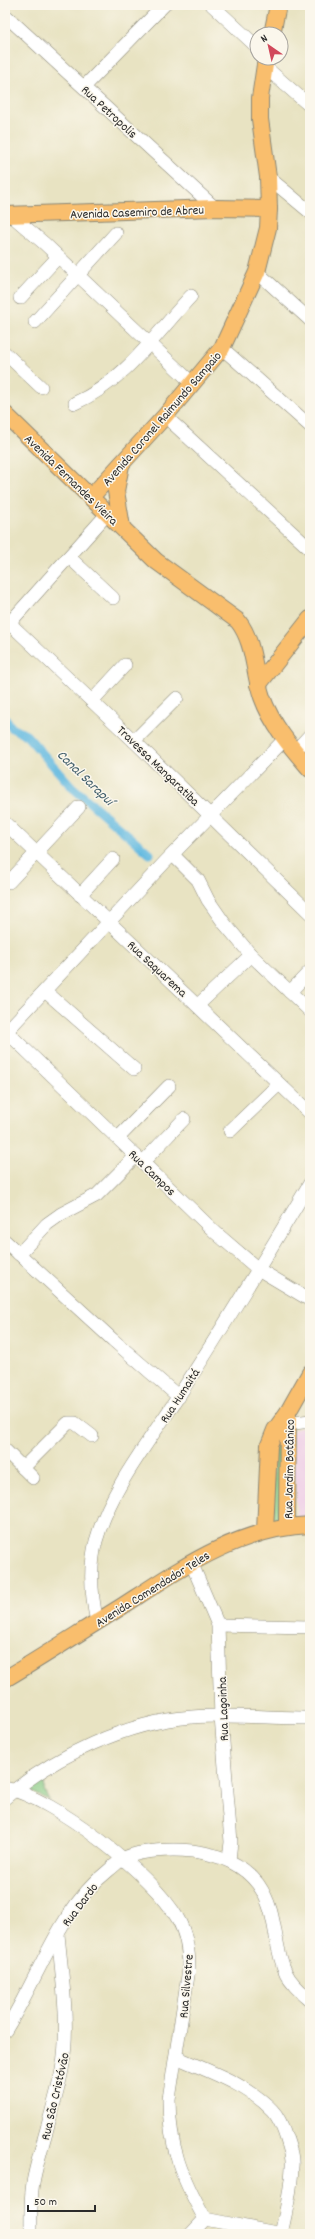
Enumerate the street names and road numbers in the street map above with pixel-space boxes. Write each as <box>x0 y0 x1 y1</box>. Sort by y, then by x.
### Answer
street label: Rua Petropolis <box>76 82 141 144</box>
street label: Avenida Casemiro de Abreu <box>70 202 204 225</box>
street label: Avenida Coronel Raimundo Sampaio <box>99 348 227 491</box>
street label: Avenida Fernandes Vieira <box>19 431 122 531</box>
street label: Travessa Mangaratiba <box>112 722 204 812</box>
street label: Rua Saquarema <box>122 937 191 1003</box>
street label: Rua Campos <box>123 1146 179 1201</box>
street label: Rua Humaitá <box>156 1365 206 1428</box>
street label: Rua Jardim Botânico <box>280 1419 301 1519</box>
street label: Avenida Comendador Teles <box>92 1547 214 1633</box>
street label: Rua Lagoinha <box>214 1676 235 1741</box>
street label: Rua Dardo <box>58 1879 104 1931</box>
street label: Rua Silvestre <box>175 1953 200 2019</box>
street label: Rua São Cristóvão <box>37 2051 76 2142</box>

